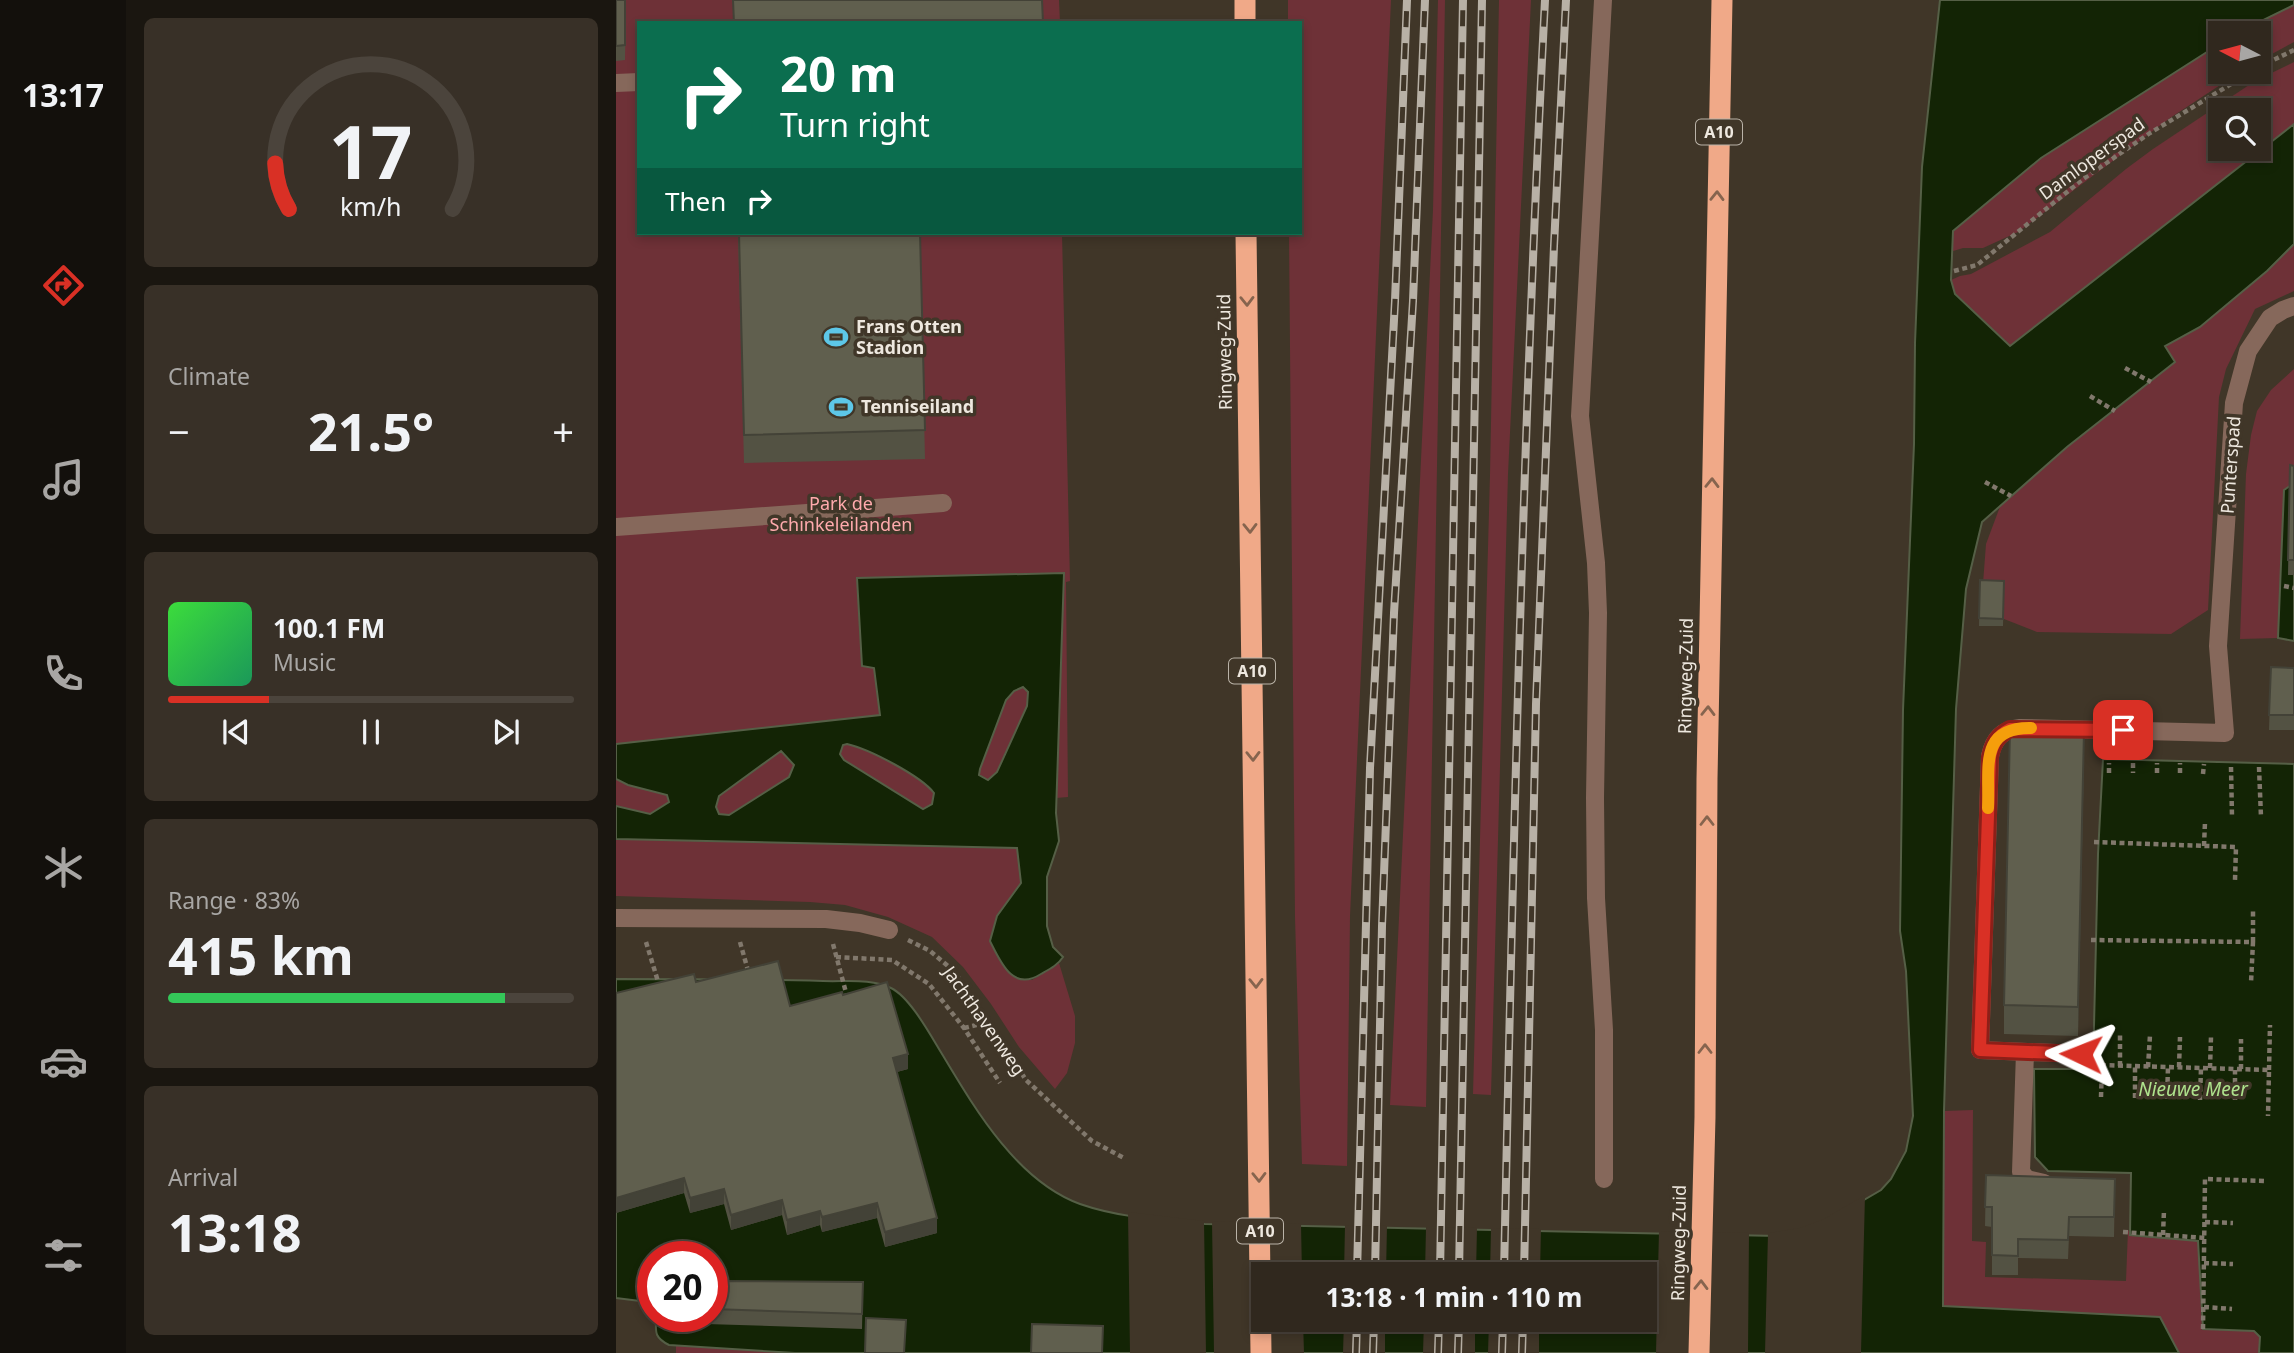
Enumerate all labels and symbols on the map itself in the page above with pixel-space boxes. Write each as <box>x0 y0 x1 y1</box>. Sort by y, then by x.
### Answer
north arrow <box>2208 21 2272 84</box>
street label: Damloperspad <box>2034 112 2149 205</box>
road number: A10 <box>1696 120 1742 144</box>
one-way arrow <box>1710 190 1725 201</box>
street label: Ringweg-Zuid <box>1211 294 1237 410</box>
one-way arrow <box>1239 296 1255 307</box>
place label: Frans Otten Stadion <box>856 314 962 359</box>
sports icon: Frans Otten Stadion <box>822 323 850 351</box>
sports icon: Tenniseiland <box>827 393 855 421</box>
place label: Tenniseiland <box>861 394 974 418</box>
street label: Punterspad <box>2215 415 2245 515</box>
one-way arrow <box>1704 478 1720 488</box>
park label: Park de Schinkeleilanden <box>770 491 912 536</box>
one-way arrow <box>1242 524 1258 534</box>
street label: Ringweg-Zuid <box>1672 618 1698 734</box>
road number: A10 <box>1229 658 1275 684</box>
pin <box>2093 700 2153 760</box>
one-way arrow <box>1700 705 1716 716</box>
one-way arrow <box>1245 751 1261 762</box>
one-way arrow <box>1699 815 1715 826</box>
street label: Jachthavenweg <box>937 959 1031 1080</box>
one-way arrow <box>1248 979 1264 989</box>
position arrow <box>2044 1017 2118 1091</box>
one-way arrow <box>1697 1043 1713 1053</box>
water label: Nieuwe Meer <box>2138 1076 2249 1102</box>
one-way arrow <box>1251 1172 1267 1183</box>
street label: Ringweg-Zuid <box>1665 1185 1691 1301</box>
road number: A10 <box>1237 1218 1283 1244</box>
speed limit sign: 20 <box>637 1241 728 1332</box>
one-way arrow <box>1693 1279 1708 1290</box>

